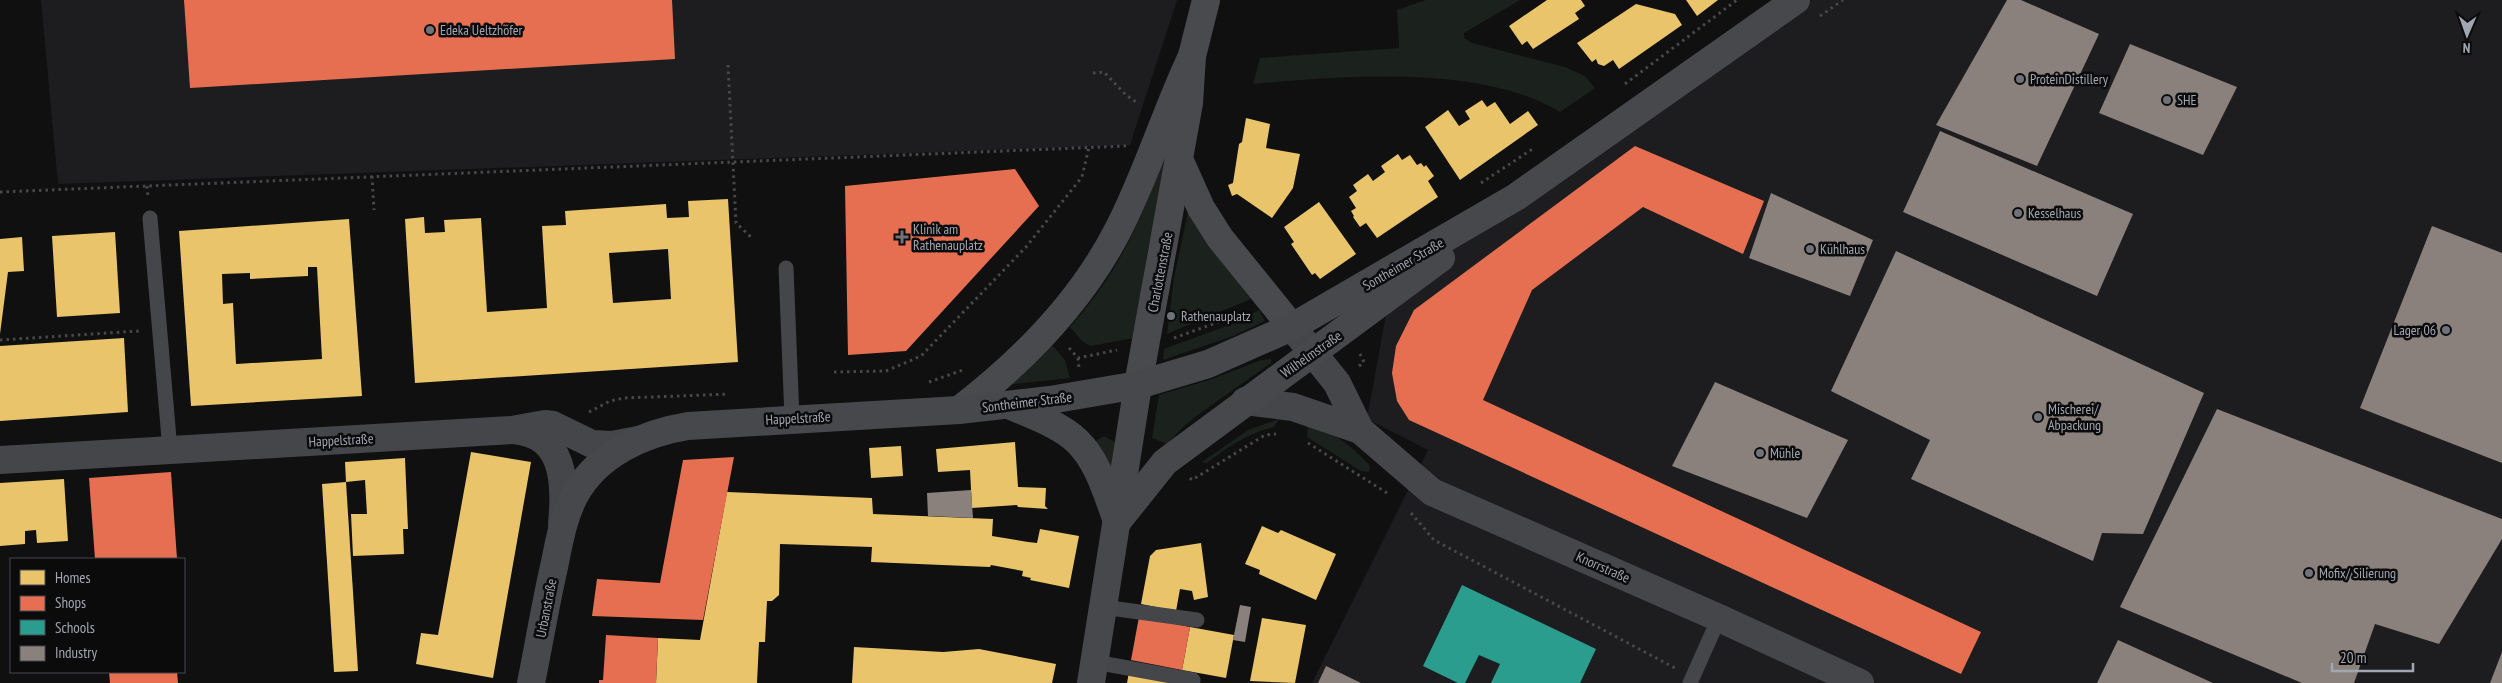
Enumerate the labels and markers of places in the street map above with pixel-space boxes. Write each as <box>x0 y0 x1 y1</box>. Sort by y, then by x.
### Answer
place label: Edeka Ueltzhöfer <box>440 21 522 39</box>
marker: Edeka Ueltzhöfer <box>424 24 436 36</box>
place label: ProteinDistillery <box>2030 70 2109 88</box>
marker: ProteinDistillery <box>2014 73 2026 85</box>
place label: SHE <box>2177 91 2197 109</box>
marker: SHE <box>2161 94 2173 106</box>
place label: Kesselhaus <box>2028 204 2081 222</box>
marker: Kesselhaus <box>2012 207 2024 219</box>
place label: Klinik am Rathenauplatz <box>913 220 983 254</box>
marker: Klinik am Rathenauplatz <box>895 230 909 244</box>
place label: Kühlhaus <box>1820 240 1865 258</box>
marker: Kühlhaus <box>1804 243 1816 255</box>
place label: Rathenauplatz <box>1181 307 1251 325</box>
marker: Rathenauplatz <box>1165 310 1177 322</box>
place label: Lager 06 <box>2394 321 2436 339</box>
marker: Lager 06 <box>2440 324 2452 336</box>
place label: Mischerei/ Abpackung <box>2048 400 2101 434</box>
marker: Mischerei/ Abpackung <box>2032 411 2044 423</box>
place label: Mühle <box>1770 444 1800 462</box>
marker: Mühle <box>1754 447 1766 459</box>
place label: Mofix/ Silierung <box>2319 564 2396 582</box>
marker: Mofix/ Silierung <box>2303 567 2315 579</box>

